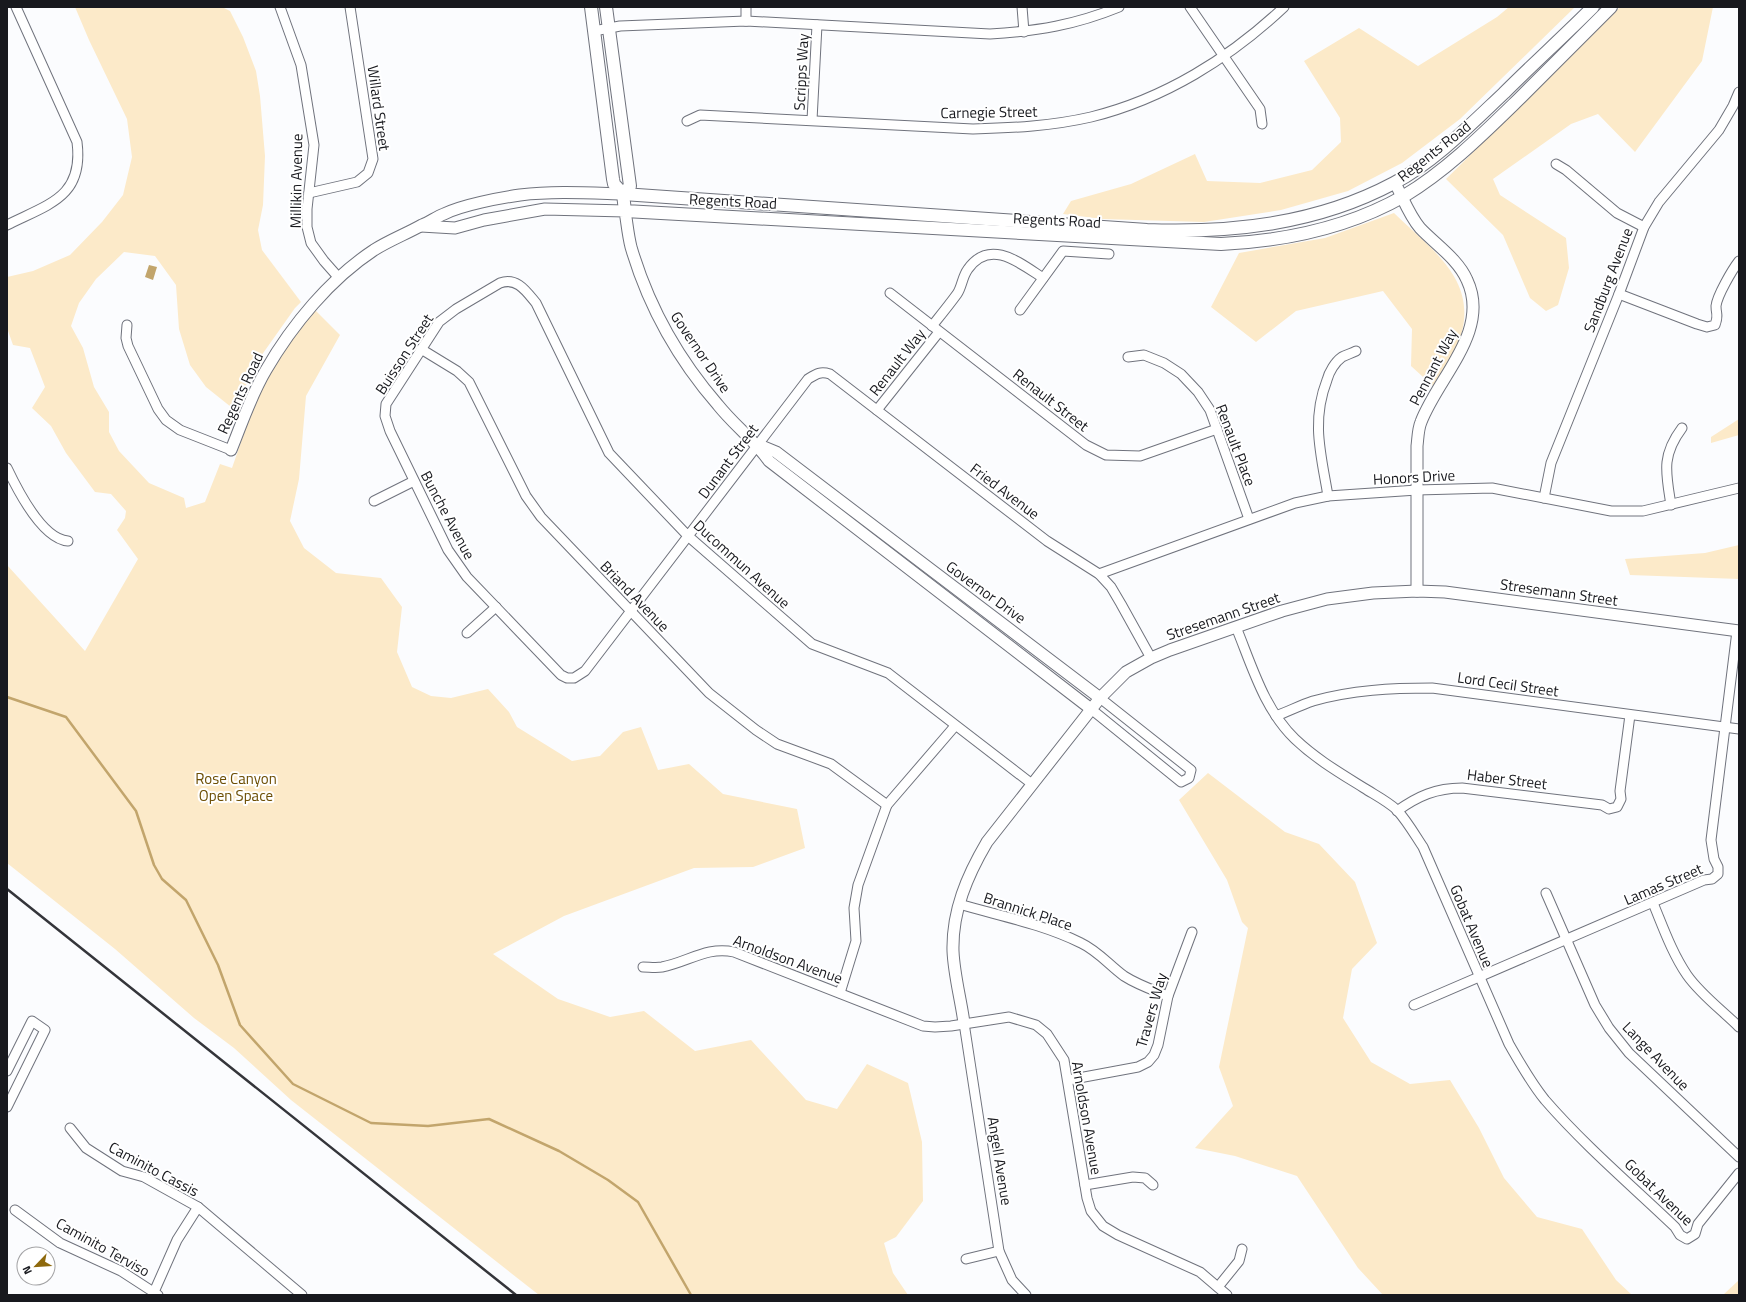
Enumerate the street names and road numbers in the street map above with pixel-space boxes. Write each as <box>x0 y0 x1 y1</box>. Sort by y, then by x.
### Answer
street label: Scripps Way <box>788 33 814 111</box>
street label: Willard Street <box>362 64 396 153</box>
street label: Carnegie Street <box>940 100 1038 124</box>
street label: Regents Road <box>1392 115 1476 187</box>
street label: Millikin Avenue <box>284 133 308 229</box>
street label: Regents Road <box>688 187 778 215</box>
street label: Regents Road <box>1012 206 1102 234</box>
street label: Sandburg Avenue <box>1577 224 1639 336</box>
street label: Governor Drive <box>665 307 737 397</box>
street label: Buisson Street <box>369 308 439 399</box>
street label: Renault Way <box>863 323 931 401</box>
street label: Pennant Way <box>1403 324 1463 410</box>
street label: Regents Road <box>211 348 269 438</box>
street label: Renault Street <box>1008 363 1094 437</box>
street label: Renault Place <box>1210 401 1262 489</box>
street label: Dunant Street <box>692 418 764 503</box>
street label: Fried Avenue <box>965 457 1045 525</box>
street label: Honors Drive <box>1372 463 1456 491</box>
street label: Bunche Avenue <box>415 466 481 564</box>
street label: Ducommun Avenue <box>688 514 796 614</box>
street label: Briand Avenue <box>595 555 675 637</box>
street label: Governor Drive <box>941 555 1031 629</box>
street label: Stresemann Street <box>1499 572 1620 612</box>
street label: Stresemann Street <box>1163 586 1283 646</box>
street label: Lord Cecil Street <box>1456 666 1561 703</box>
street label: Haber Street <box>1466 763 1549 795</box>
street label: Lamas Street <box>1620 857 1707 911</box>
street label: Gobat Avenue <box>1444 881 1500 971</box>
street label: Brannick Place <box>981 886 1075 936</box>
street label: Arnoldson Avenue <box>730 929 846 989</box>
street label: Travers Way <box>1129 970 1173 1050</box>
street label: Lange Avenue <box>1617 1016 1695 1096</box>
street label: Arnoldson Avenue <box>1066 1060 1108 1176</box>
street label: Angell Avenue <box>982 1115 1018 1207</box>
street label: Caminito Cassis <box>105 1136 203 1202</box>
street label: Gobat Avenue <box>1619 1153 1699 1231</box>
street label: Caminito Terviso <box>52 1212 154 1282</box>

